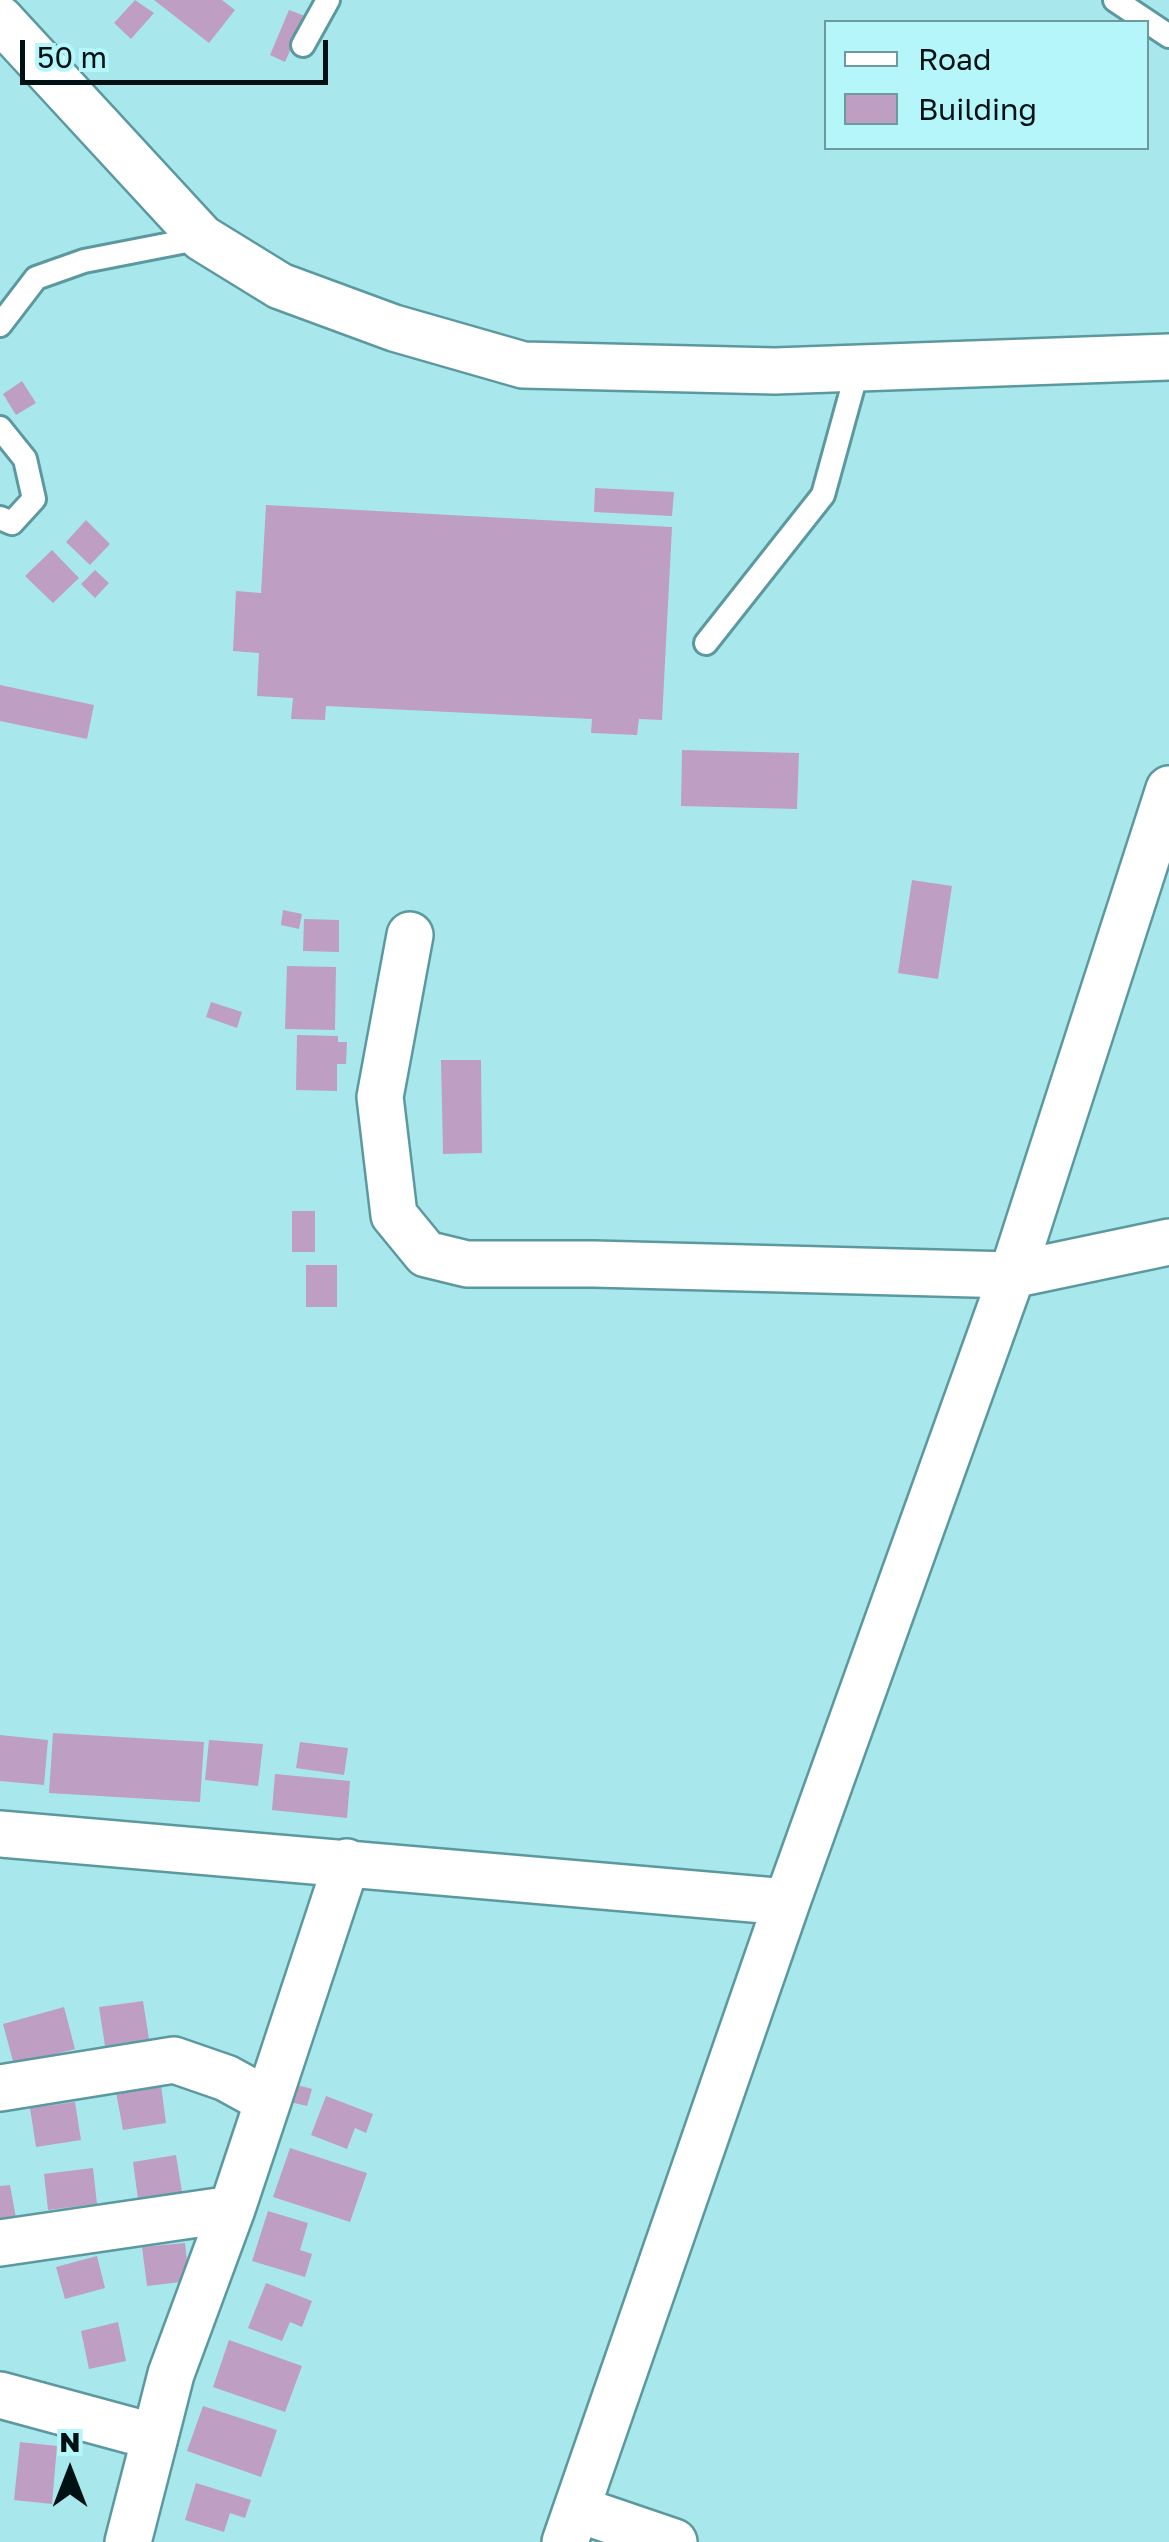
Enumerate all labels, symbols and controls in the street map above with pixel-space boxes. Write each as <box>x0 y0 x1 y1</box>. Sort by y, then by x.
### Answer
scale bar <box>25 20 332 82</box>
legend <box>824 20 1149 150</box>
text: 50 m <box>37 39 107 75</box>
text: Road <box>918 41 992 77</box>
text: Building <box>918 91 1037 127</box>
north arrow <box>20 2422 120 2522</box>
text: N <box>59 2425 81 2458</box>

